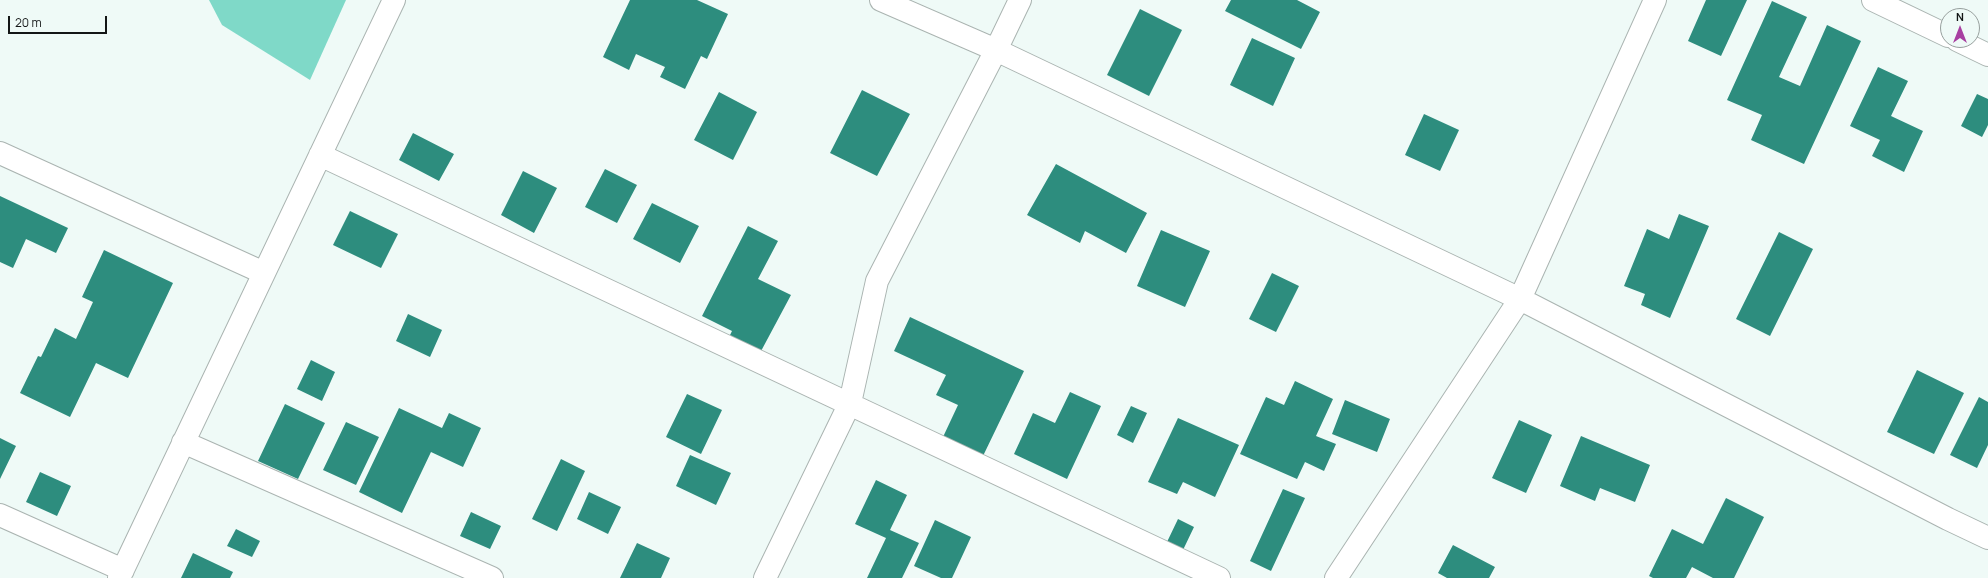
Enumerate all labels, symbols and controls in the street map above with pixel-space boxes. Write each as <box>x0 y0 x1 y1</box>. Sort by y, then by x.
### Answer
scale bar <box>10 8 109 34</box>
north arrow <box>1940 8 1980 48</box>
text: N <box>1956 9 1964 24</box>
text: 20 m <box>15 14 42 31</box>

